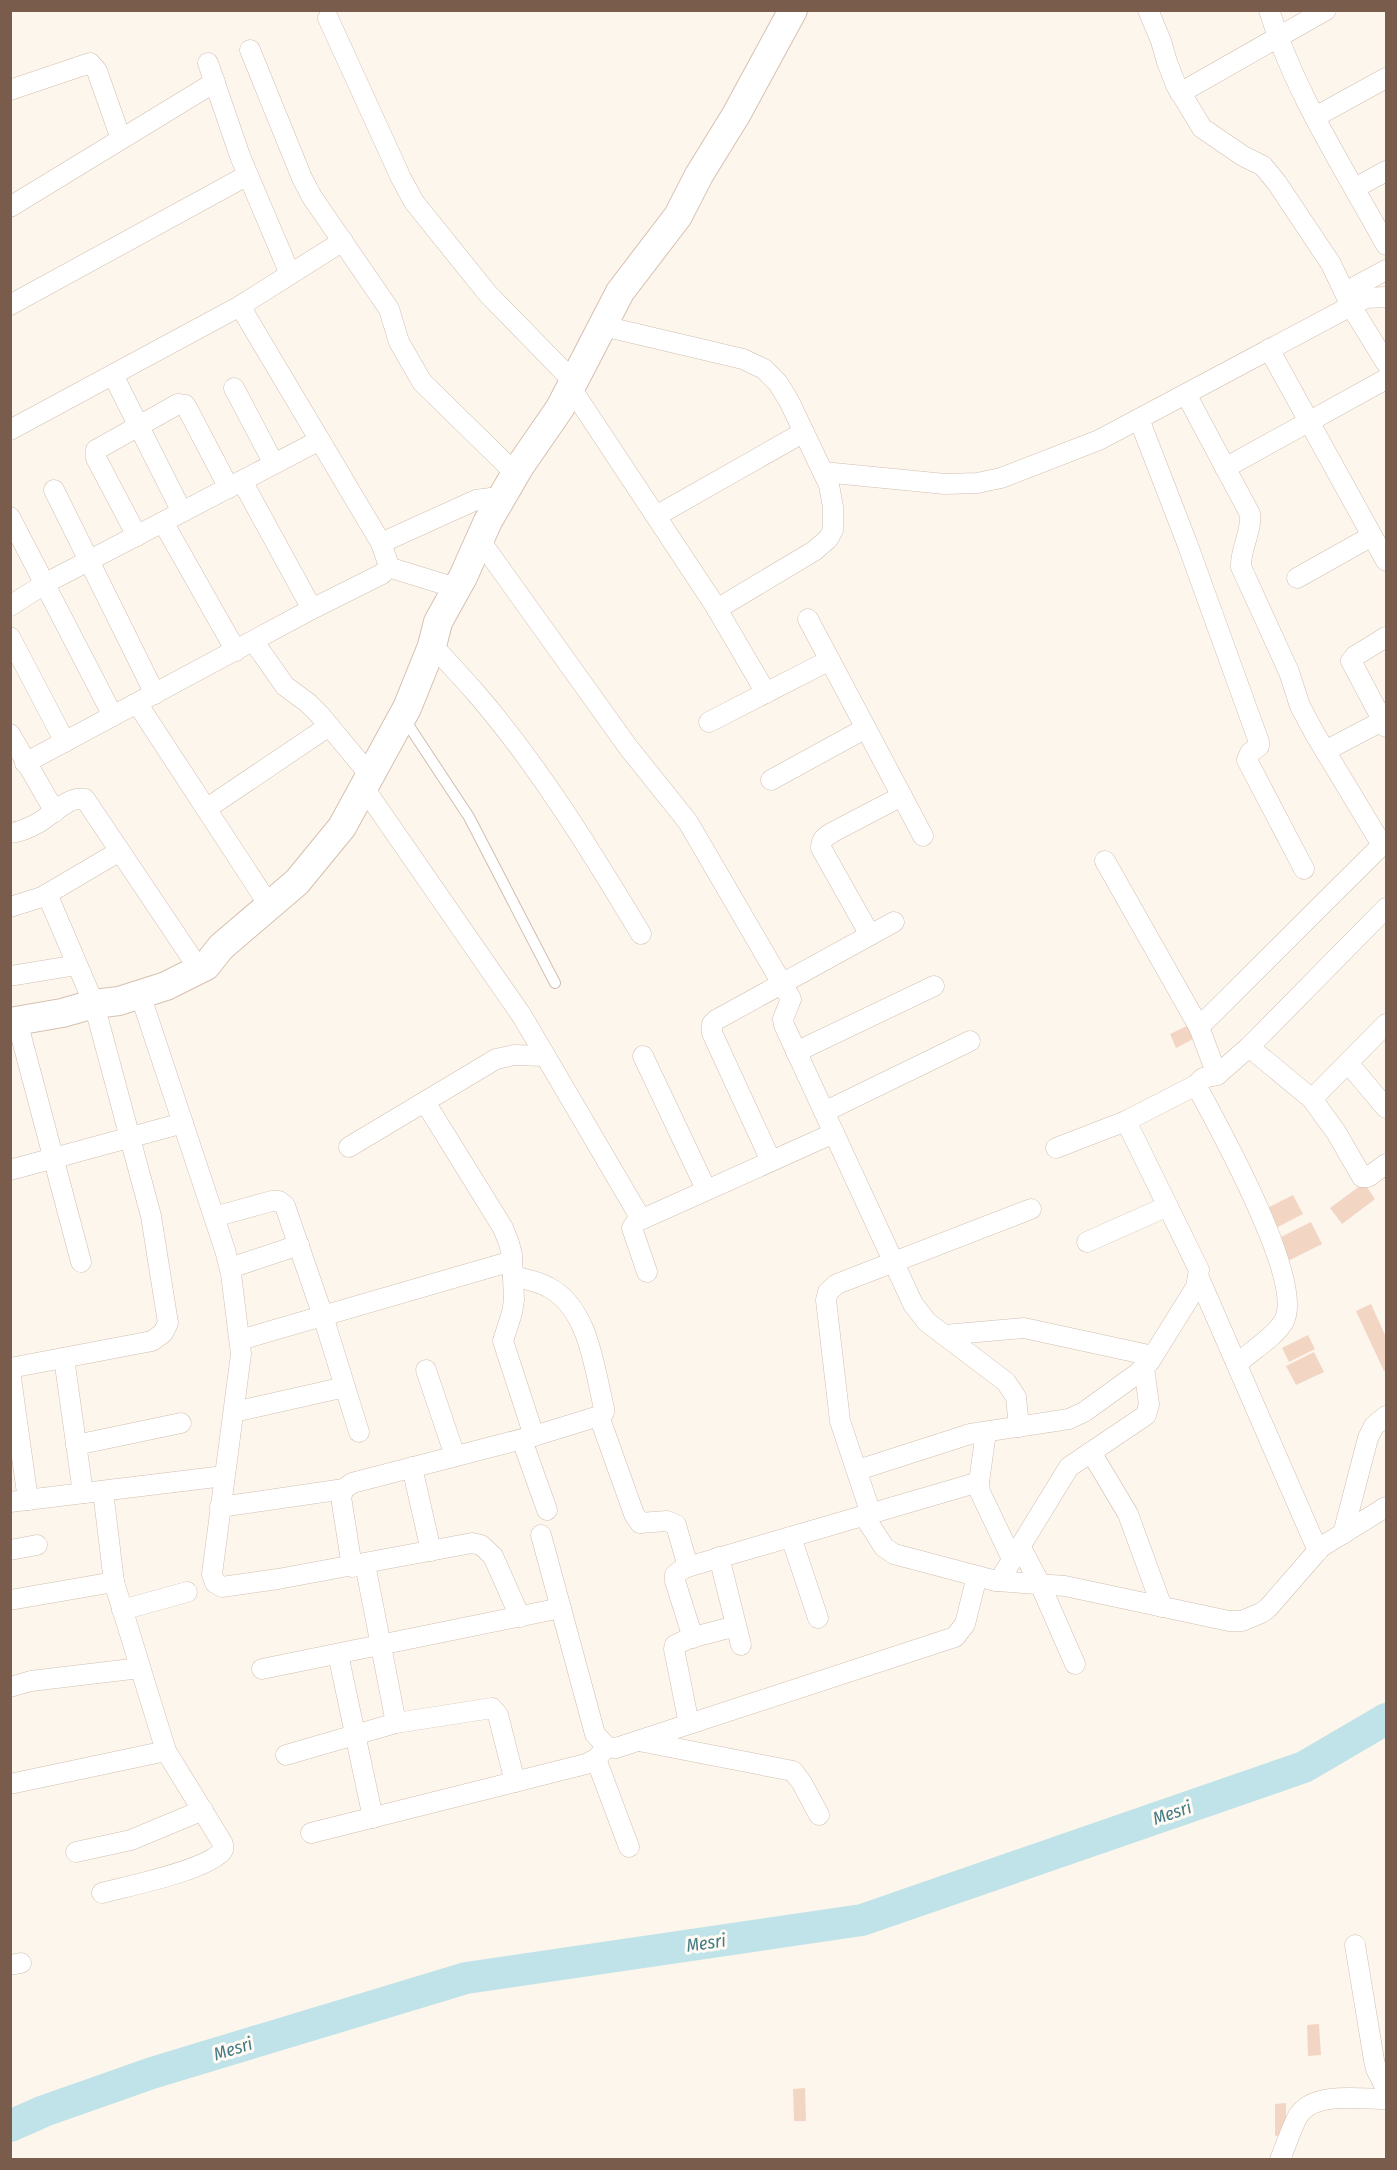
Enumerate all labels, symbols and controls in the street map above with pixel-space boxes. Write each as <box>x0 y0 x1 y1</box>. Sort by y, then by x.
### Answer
water label: Mesri <box>1150 1796 1195 1830</box>
water label: Mesri <box>685 1929 728 1957</box>
water label: Mesri <box>211 2033 256 2065</box>

